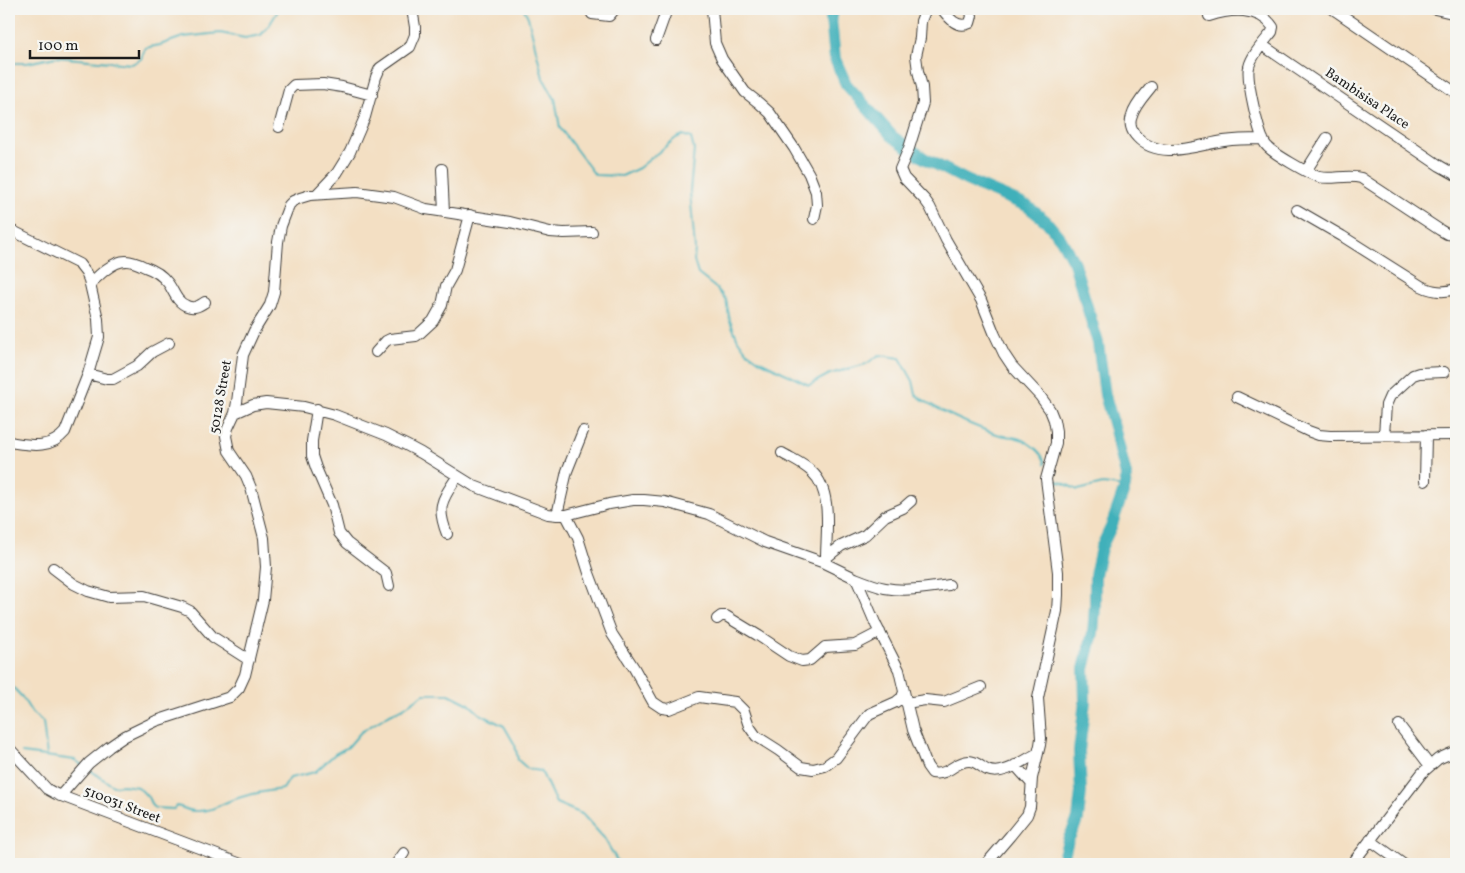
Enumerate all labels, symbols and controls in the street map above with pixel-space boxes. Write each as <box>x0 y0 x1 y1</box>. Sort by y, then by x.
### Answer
scale bar <box>30 28 139 60</box>
text: 100 m <box>38 36 78 57</box>
street label: Bambisisa Place <box>1321 64 1413 135</box>
street label: 50128 Street <box>205 359 237 435</box>
street label: 510031 Street <box>81 782 163 828</box>

